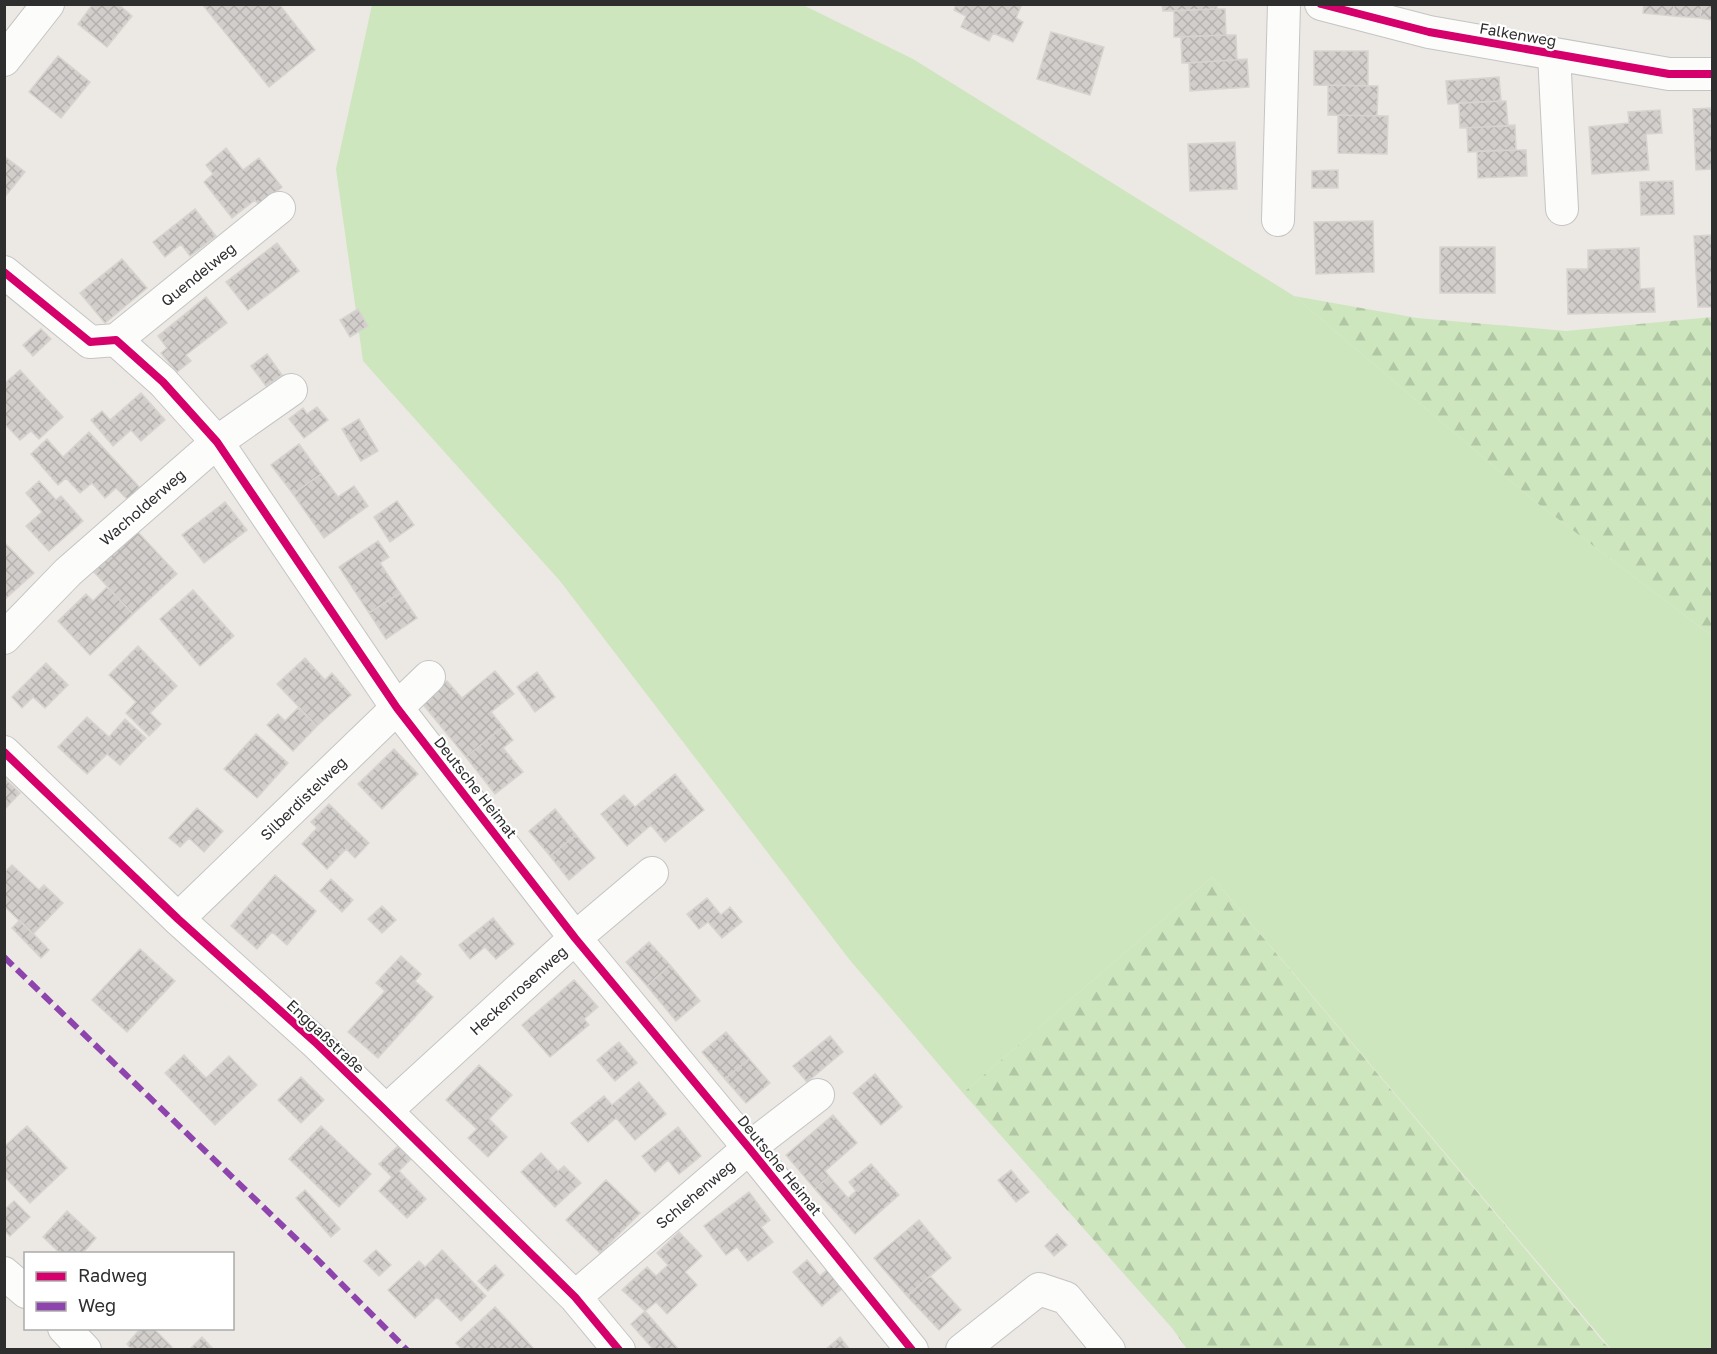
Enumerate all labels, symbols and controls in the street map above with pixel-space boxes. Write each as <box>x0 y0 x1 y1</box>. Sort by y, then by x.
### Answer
street label: Falkenweg <box>1478 18 1558 50</box>
street label: Quendelweg <box>157 238 239 310</box>
street label: Wacholderweg <box>96 465 188 549</box>
street label: Deutsche Heimat <box>431 733 521 841</box>
street label: Silberdistelweg <box>256 752 350 844</box>
street label: Heckenrosenweg <box>466 942 570 1038</box>
street label: Enggaßstraße <box>283 995 369 1077</box>
street label: Deutsche Heimat <box>734 1111 826 1219</box>
street label: Schlehenweg <box>652 1156 738 1232</box>
legend <box>24 1252 234 1330</box>
text: Radweg <box>78 1264 147 1286</box>
text: Weg <box>78 1294 116 1316</box>

